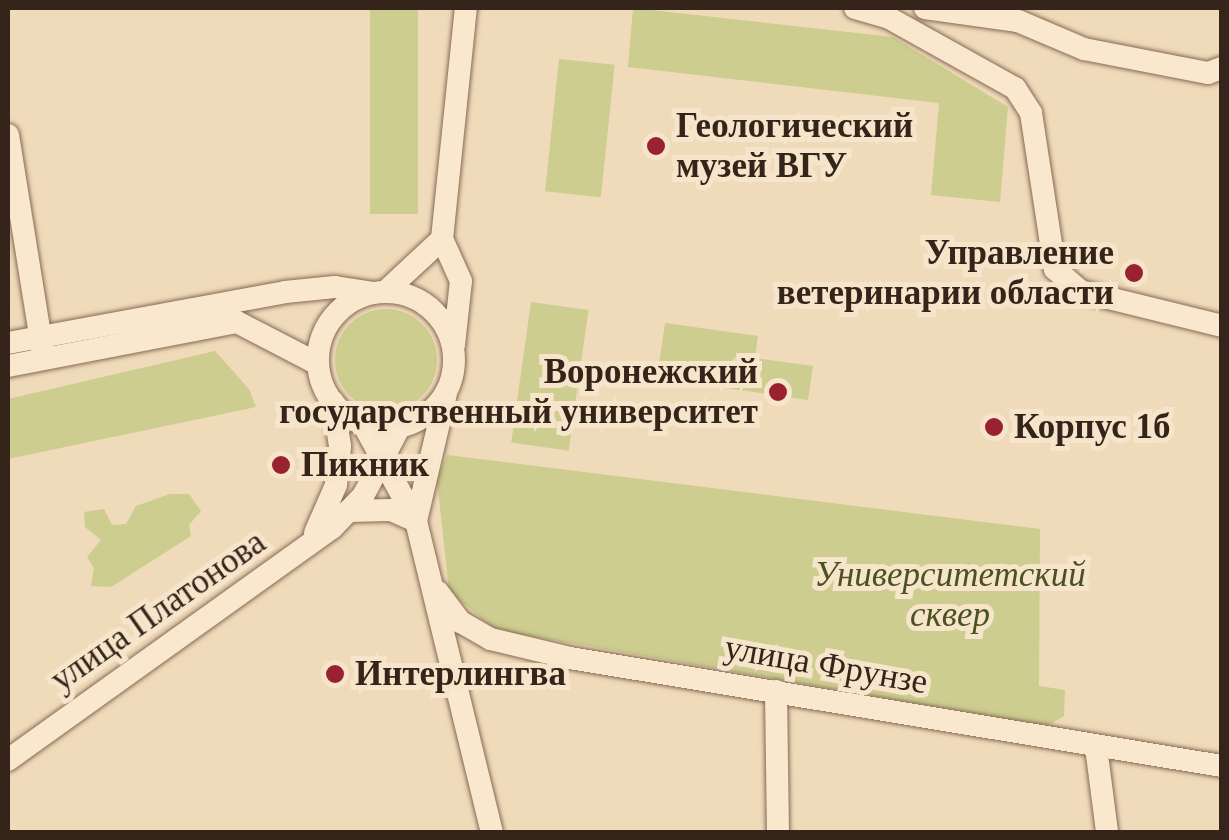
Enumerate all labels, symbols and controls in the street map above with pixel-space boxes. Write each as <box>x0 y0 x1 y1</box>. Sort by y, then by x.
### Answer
place label: Геологический музей ВГУ <box>676 105 913 187</box>
marker: Геологический музей ВГУ <box>645 135 667 157</box>
place label: Управление ветеринарии области <box>777 232 1114 314</box>
marker: Управление ветеринарии области <box>1123 262 1145 284</box>
place label: Воронежский государственный университет <box>279 351 758 433</box>
marker: Воронежский государственный университет <box>767 381 789 403</box>
place label: Корпус 1б <box>1014 406 1170 448</box>
marker: Корпус 1б <box>983 416 1005 438</box>
place label: Пикник <box>301 444 429 486</box>
marker: Пикник <box>270 454 292 476</box>
street label: улица Платонова <box>42 521 274 701</box>
park label: Университетский сквер <box>814 554 1086 636</box>
street label: улица Фрунзе <box>721 626 931 704</box>
place label: Интерлингва <box>355 653 566 695</box>
marker: Интерлингва <box>324 663 346 685</box>

